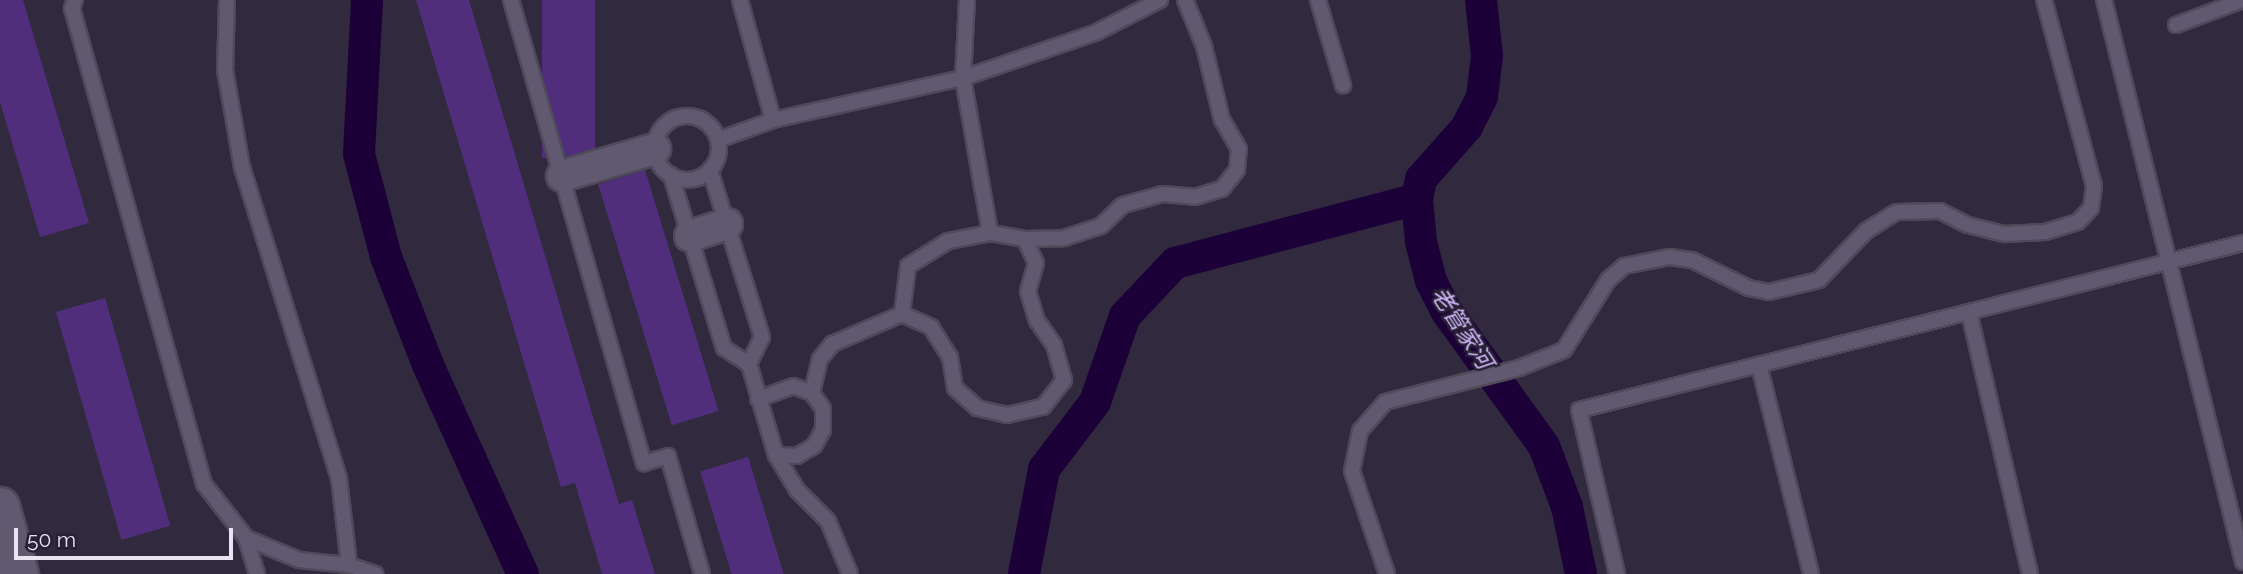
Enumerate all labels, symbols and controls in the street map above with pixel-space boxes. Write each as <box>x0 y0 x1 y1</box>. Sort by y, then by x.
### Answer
water label: 老管家河 <box>1425 282 1499 374</box>
scale bar <box>18 514 236 558</box>
text: 50 m <box>27 527 76 552</box>

